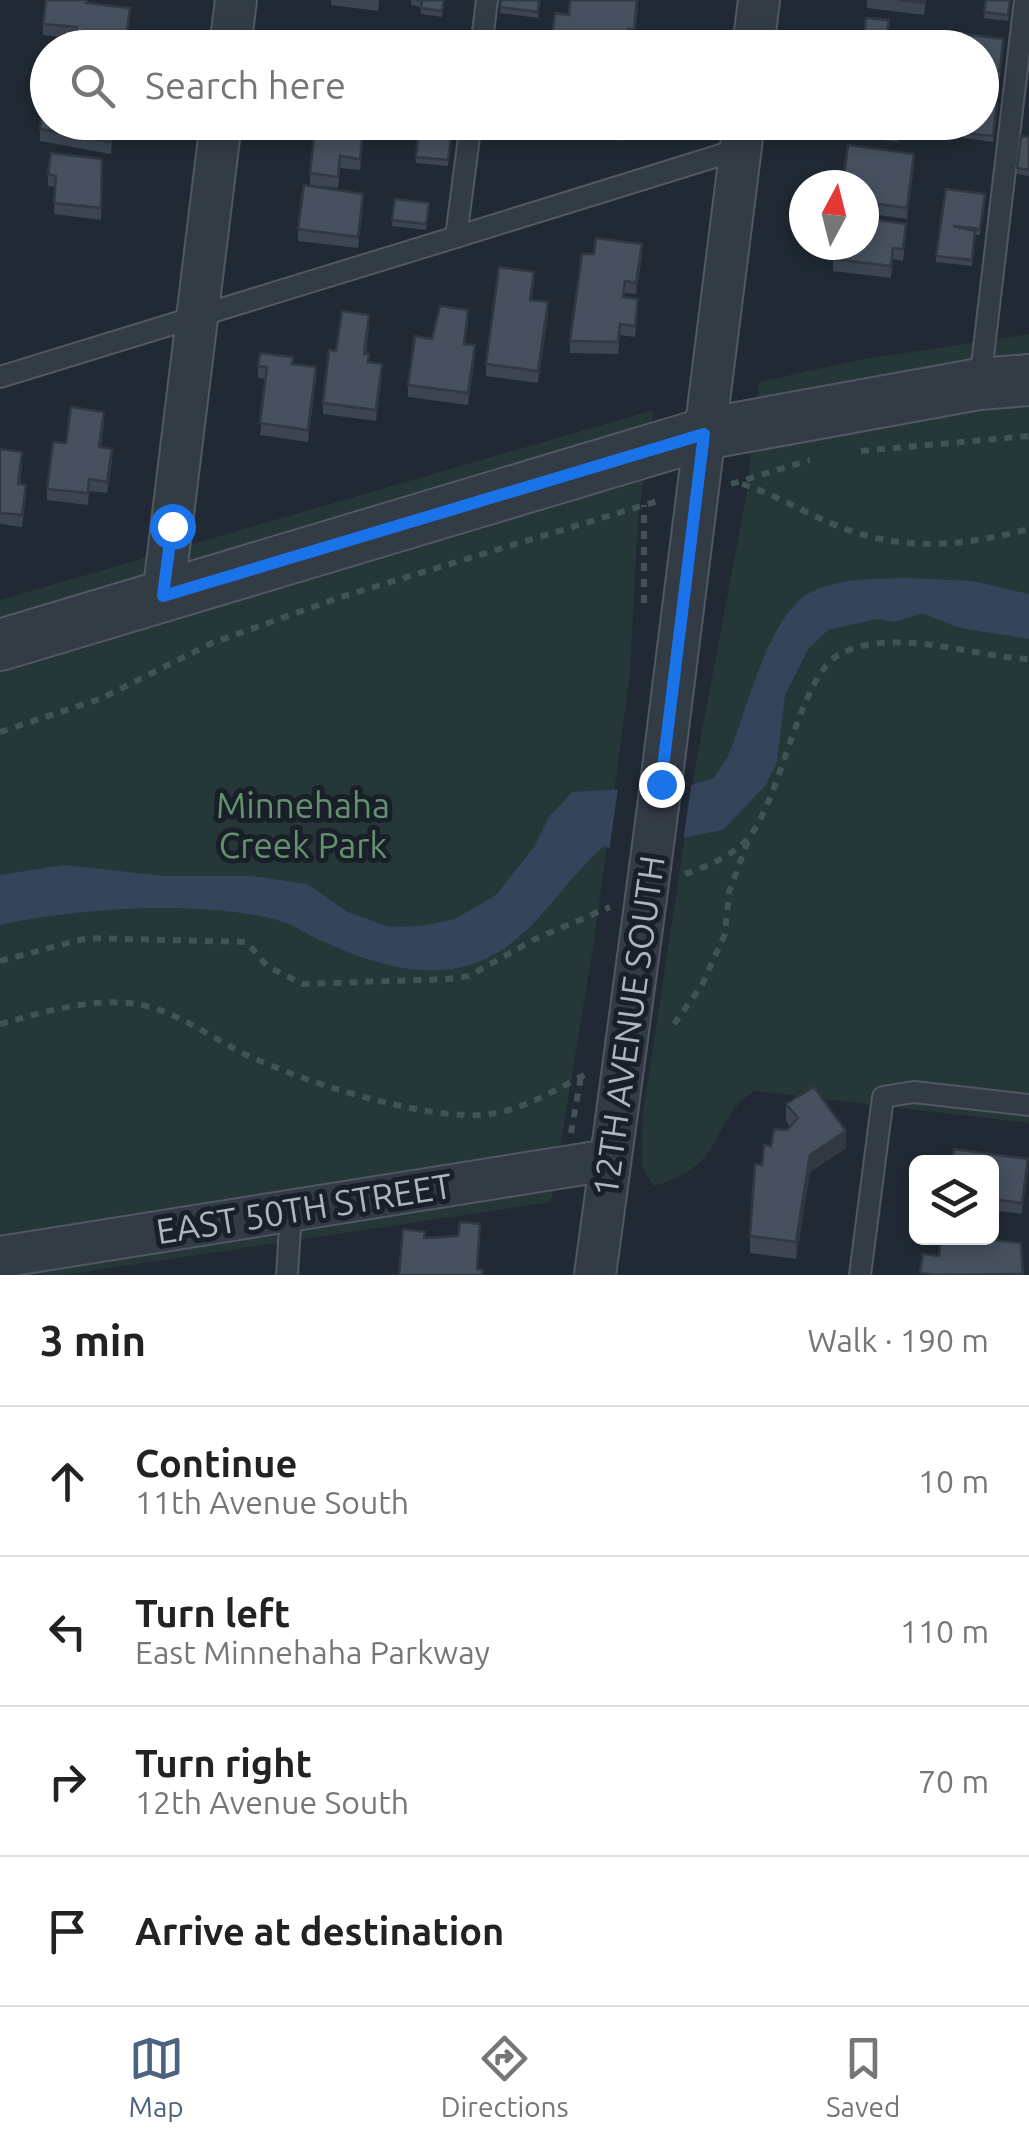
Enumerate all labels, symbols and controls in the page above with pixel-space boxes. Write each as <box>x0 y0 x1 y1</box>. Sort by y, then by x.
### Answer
search box <box>30 30 999 140</box>
icon: search <box>65 58 120 113</box>
text: Search here <box>145 64 346 106</box>
north arrow <box>789 170 879 260</box>
route start <box>150 504 196 550</box>
route end <box>639 762 685 808</box>
park label: Minnehaha Creek Park <box>216 785 390 865</box>
street label: 12TH AVENUE SOUTH <box>584 853 672 1199</box>
map controls <box>909 1155 999 1245</box>
button: layers <box>909 1155 999 1245</box>
street label: EAST 50TH STREET <box>153 1165 455 1251</box>
text: 3 min <box>40 1317 146 1364</box>
text: Walk · 190 m <box>807 1322 989 1358</box>
text: Continue <box>135 1442 297 1484</box>
icon: ahead <box>40 1454 95 1509</box>
text: 10 m <box>918 1463 989 1499</box>
text: 11th Avenue South <box>135 1484 409 1520</box>
text: Turn left <box>135 1592 290 1634</box>
icon: left <box>40 1604 95 1659</box>
text: 110 m <box>900 1613 989 1649</box>
text: East Minnehaha Parkway <box>135 1634 490 1670</box>
text: Turn right <box>135 1742 312 1784</box>
icon: right <box>40 1754 95 1809</box>
text: 70 m <box>918 1763 989 1799</box>
text: 12th Avenue South <box>135 1784 409 1820</box>
icon: arrive <box>40 1904 95 1959</box>
text: Arrive at destination <box>135 1910 504 1952</box>
tab: Map <box>129 2031 184 2122</box>
tab: Directions <box>441 2031 569 2122</box>
tab: Saved <box>826 2031 900 2122</box>

